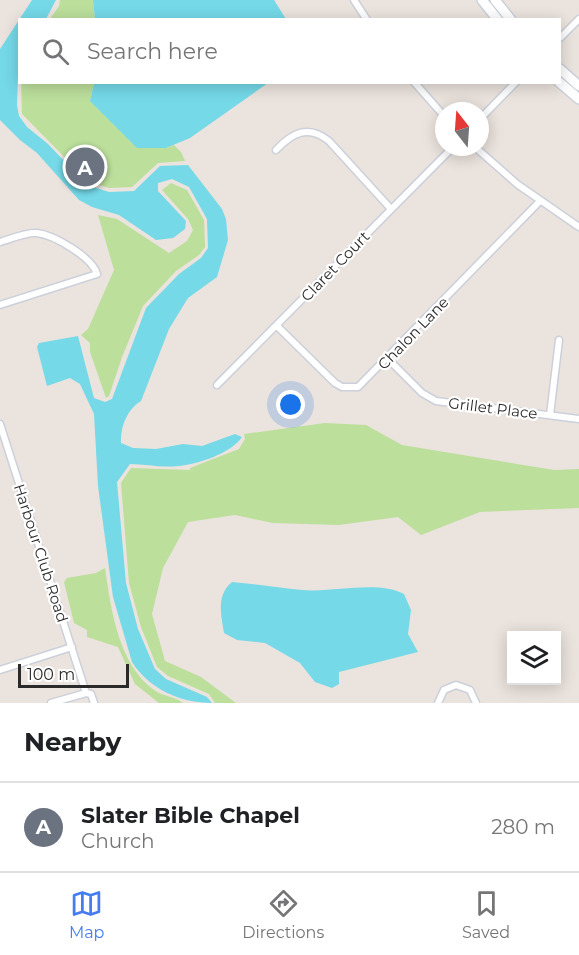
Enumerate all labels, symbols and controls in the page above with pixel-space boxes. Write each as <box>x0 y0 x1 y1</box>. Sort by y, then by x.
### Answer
search box <box>18 18 561 84</box>
icon: search <box>39 35 72 68</box>
text: Search here <box>87 38 218 65</box>
north arrow <box>435 102 489 156</box>
pin: A <box>66 144 104 190</box>
street label: Claret Court <box>297 227 373 305</box>
street label: Chalon Lane <box>374 293 452 373</box>
your location <box>276 390 305 419</box>
street label: Grillet Place <box>447 393 539 423</box>
street label: Harbour Club Road <box>10 481 72 625</box>
map controls <box>507 631 561 685</box>
button: layers <box>507 631 561 685</box>
scale bar <box>18 661 129 688</box>
text: 100 m <box>27 665 75 684</box>
text: Nearby <box>24 726 121 758</box>
text: Slater Bible Chapel <box>81 802 300 829</box>
text: A <box>36 815 51 839</box>
text: 280 m <box>491 815 555 839</box>
text: Church <box>81 829 155 853</box>
tab: Map <box>69 887 104 942</box>
tab: Directions <box>242 887 324 942</box>
tab: Saved <box>462 887 510 942</box>

